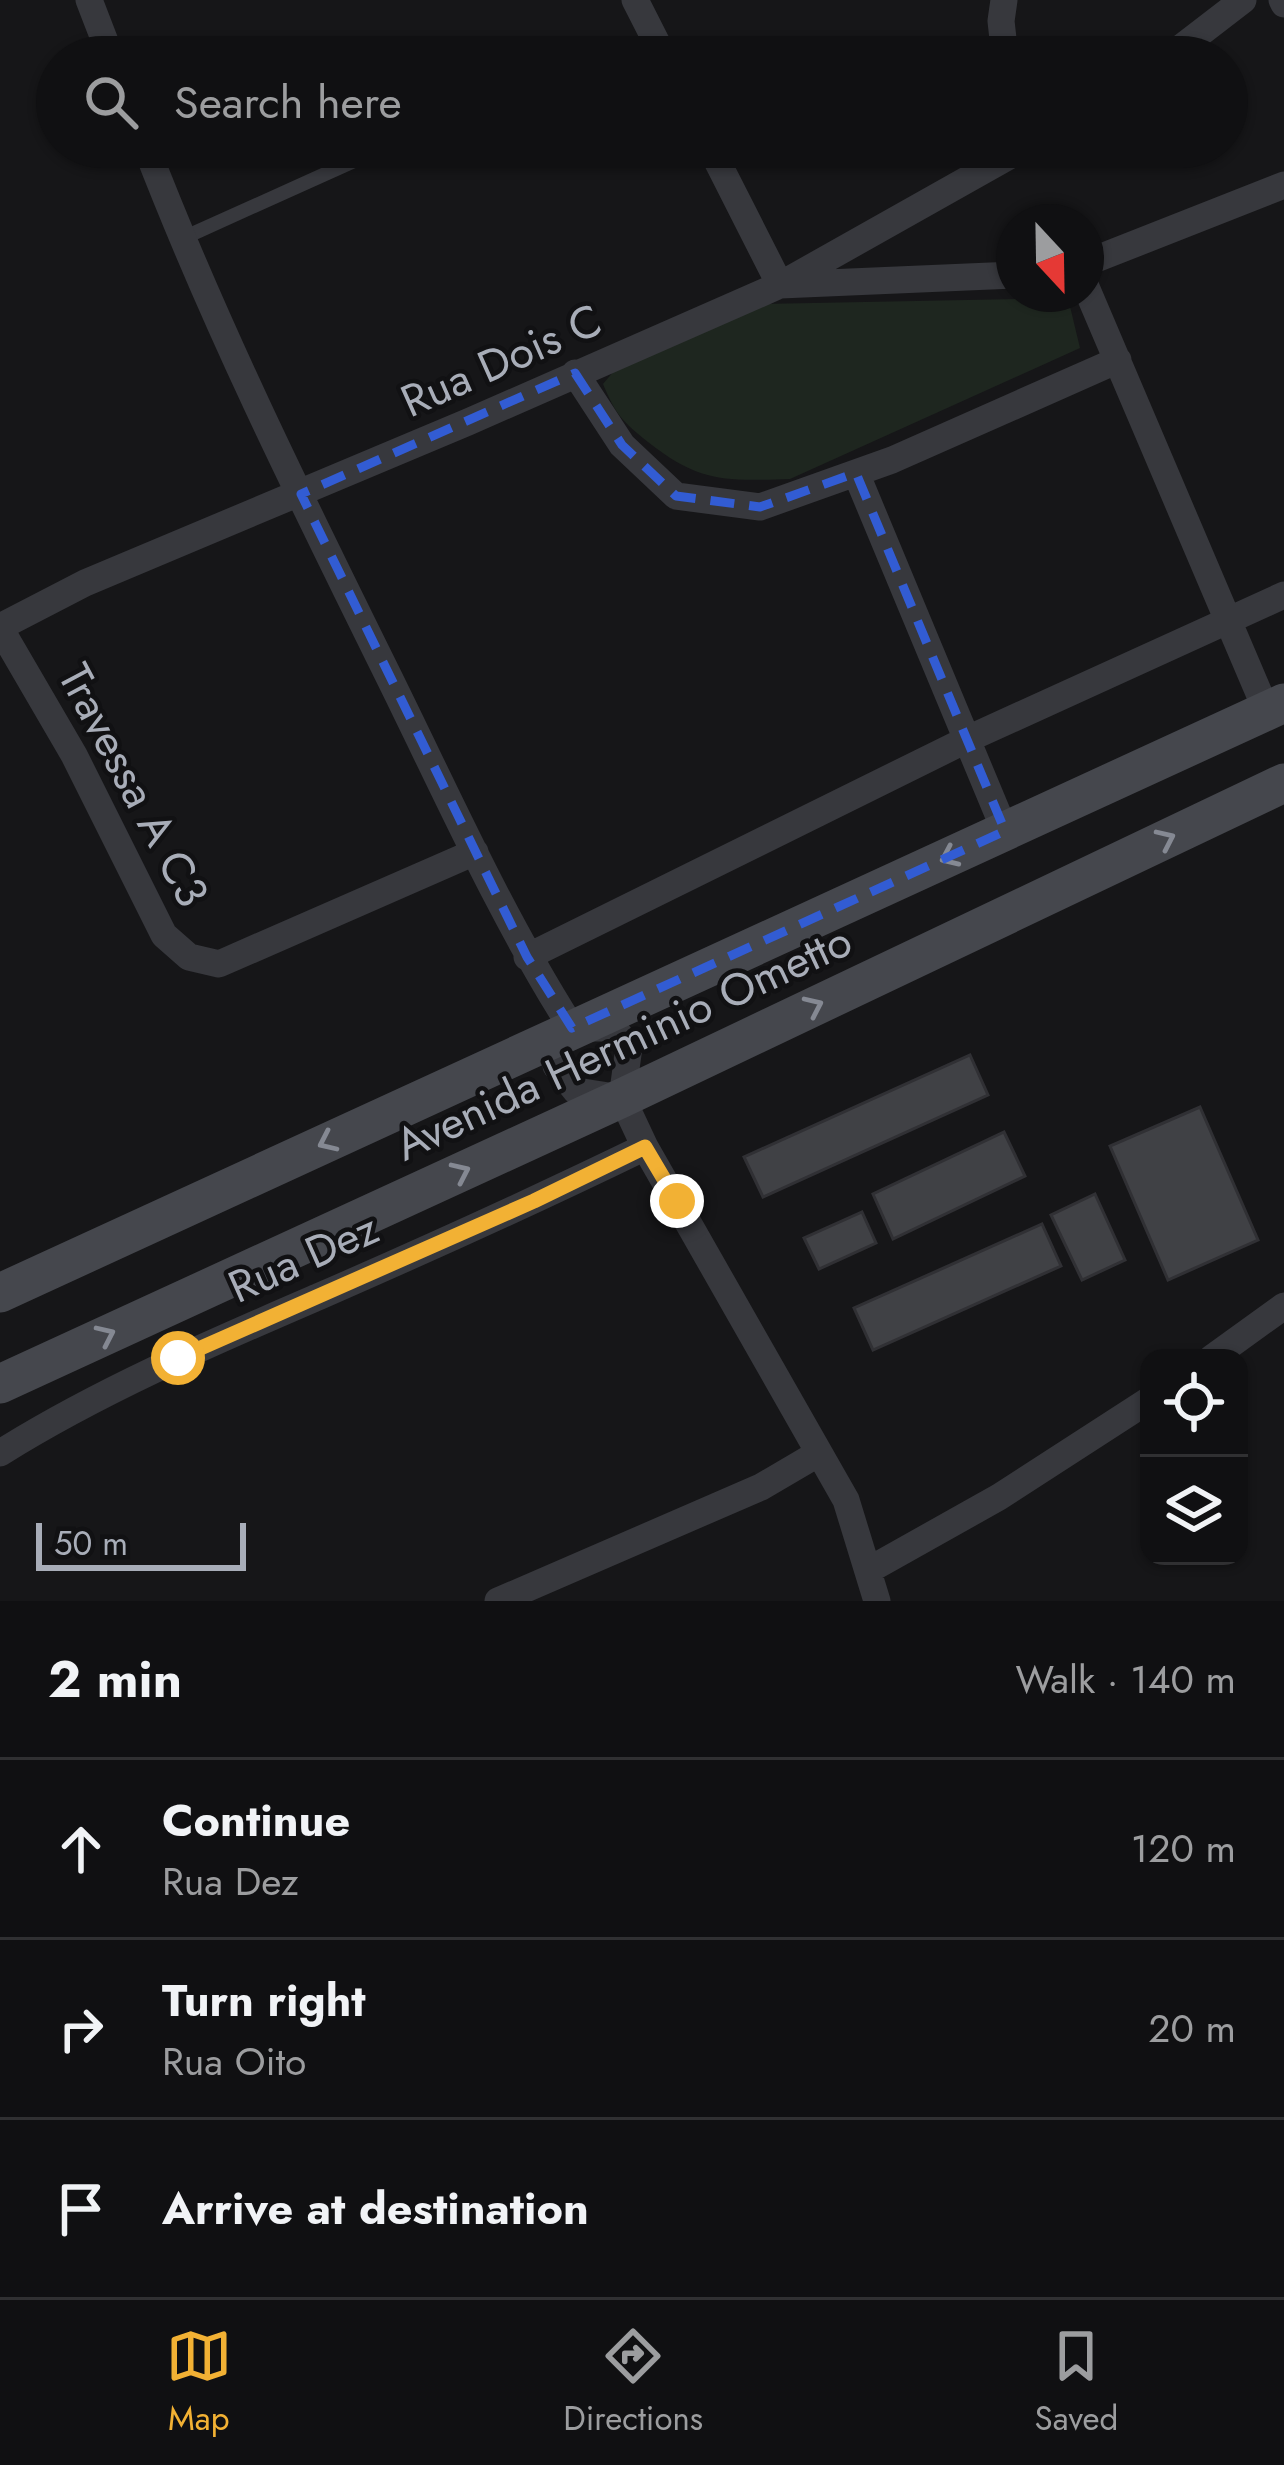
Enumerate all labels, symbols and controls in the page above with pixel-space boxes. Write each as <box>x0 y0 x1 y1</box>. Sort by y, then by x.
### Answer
search box <box>36 36 1248 168</box>
icon: search <box>78 69 144 135</box>
text: Search here <box>174 70 402 135</box>
north arrow <box>996 204 1104 312</box>
street label: Rua Dois C <box>391 287 612 434</box>
street label: Travessa A C3 <box>42 652 225 918</box>
one-way arrow <box>1154 830 1175 853</box>
one-way arrow <box>940 843 961 866</box>
street label: Avenida Herminio Ometto <box>384 908 862 1177</box>
one-way arrow <box>802 997 823 1020</box>
one-way arrow <box>318 1127 339 1151</box>
one-way arrow <box>449 1163 470 1186</box>
route end <box>650 1174 704 1228</box>
street label: Rua Dez <box>218 1196 389 1319</box>
one-way arrow <box>94 1326 115 1349</box>
route start <box>151 1331 205 1385</box>
map controls <box>1140 1349 1248 1565</box>
button: locate <box>1140 1349 1248 1457</box>
button: layers <box>1140 1457 1248 1565</box>
scale bar <box>36 1517 246 1570</box>
text: 50 m <box>54 1520 128 1567</box>
text: 2 min <box>48 1642 182 1716</box>
text: Walk · 140 m <box>1015 1651 1236 1708</box>
text: Continue <box>162 1788 350 1853</box>
icon: ahead <box>48 1816 114 1882</box>
text: 120 m <box>1131 1820 1236 1877</box>
text: Rua Dez <box>162 1853 299 1910</box>
text: Turn right <box>162 1968 366 2033</box>
icon: right <box>48 1996 114 2062</box>
text: 20 m <box>1148 2000 1236 2057</box>
text: Rua Oito <box>162 2033 306 2090</box>
icon: arrive <box>48 2176 114 2242</box>
text: Arrive at destination <box>162 2176 589 2241</box>
tab: Map <box>166 2323 232 2442</box>
tab: Directions <box>563 2323 703 2442</box>
tab: Saved <box>1035 2323 1118 2442</box>

